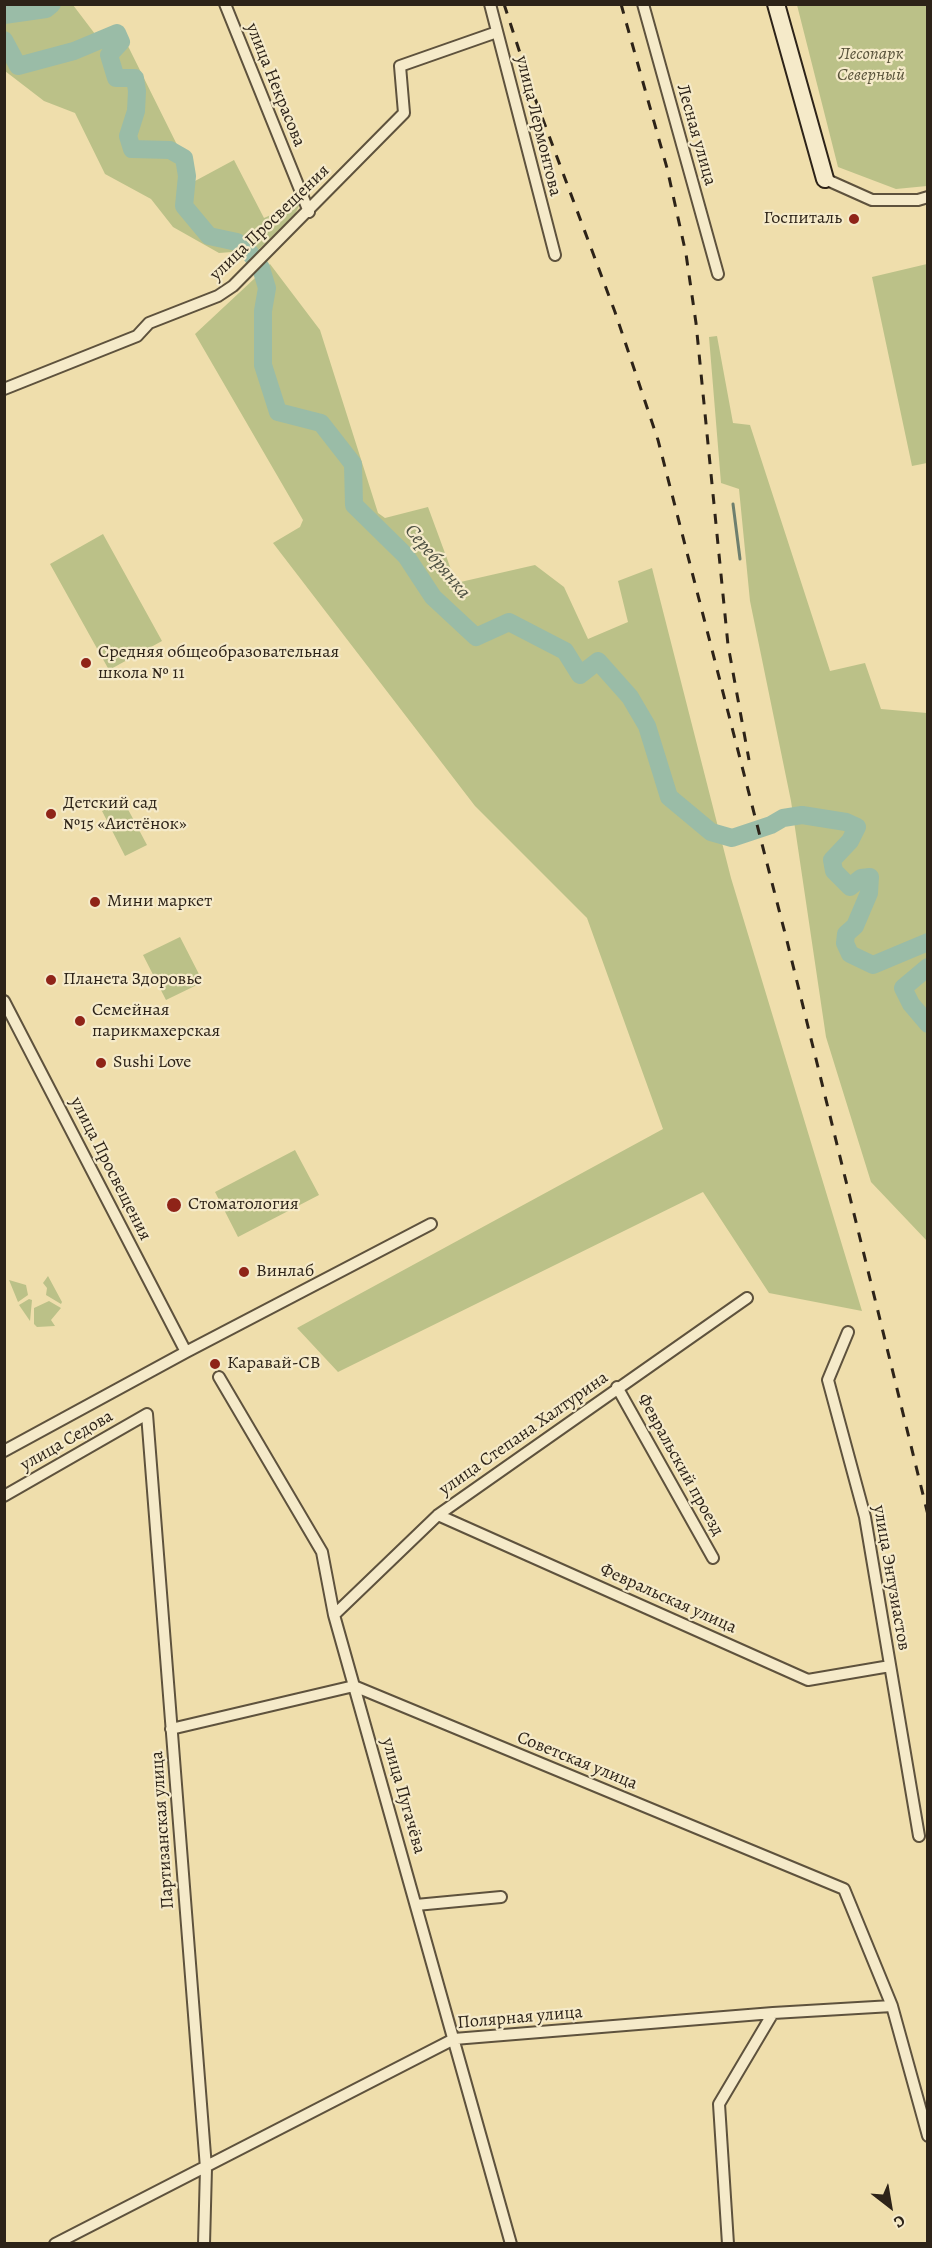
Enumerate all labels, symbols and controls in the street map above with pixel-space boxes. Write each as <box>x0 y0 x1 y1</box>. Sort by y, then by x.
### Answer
street label: улица Некрасова <box>240 20 310 150</box>
park label: Лесопарк Северный <box>837 44 905 86</box>
street label: улица Лермонтова <box>510 53 566 199</box>
street label: Лесная улица <box>671 82 721 188</box>
street label: улица Просвещения <box>206 160 334 286</box>
place label: Госпиталь <box>764 208 842 230</box>
marker: Госпиталь <box>847 212 861 226</box>
water label: Серебрянка <box>399 520 475 604</box>
place label: Средняя общеобразовательная школа № 11 <box>98 642 339 684</box>
marker: Средняя общеобразовательная школа № 11 <box>79 656 93 670</box>
place label: Детский сад №15 «Аистёнок» <box>63 793 187 836</box>
marker: Детский сад №15 «Аистёнок» <box>44 807 58 821</box>
place label: Мини маркет <box>107 891 212 913</box>
marker: Мини маркет <box>88 895 102 909</box>
place label: Планета Здоровье <box>63 969 202 991</box>
marker: Планета Здоровье <box>44 973 58 987</box>
place label: Семейная парикмахерская <box>92 1000 220 1042</box>
marker: Семейная парикмахерская <box>73 1014 87 1028</box>
place label: Sushi Love <box>113 1052 191 1074</box>
marker: Sushi Love <box>94 1056 108 1070</box>
street label: улица Просвещения <box>64 1094 156 1244</box>
place label: Стоматология <box>188 1194 299 1216</box>
marker: Стоматология <box>165 1196 183 1214</box>
place label: Винлаб <box>256 1261 314 1283</box>
marker: Винлаб <box>237 1265 251 1279</box>
place label: Каравай-СВ <box>227 1353 321 1375</box>
marker: Каравай-СВ <box>208 1357 222 1371</box>
street label: улица Степана Халтурина <box>435 1367 613 1501</box>
street label: Февральский проезд <box>632 1390 728 1540</box>
street label: улица Седова <box>17 1406 117 1476</box>
street label: улица Энтузиастов <box>868 1504 914 1652</box>
street label: Февральская улица <box>596 1559 740 1639</box>
street label: Советская улица <box>514 1727 640 1795</box>
street label: улица Пугачёва <box>376 1736 430 1856</box>
street label: Партизанская улица <box>147 1750 179 1910</box>
street label: Полярная улица <box>456 2002 584 2034</box>
north arrow <box>860 2176 920 2236</box>
text: С <box>889 2209 909 2233</box>

